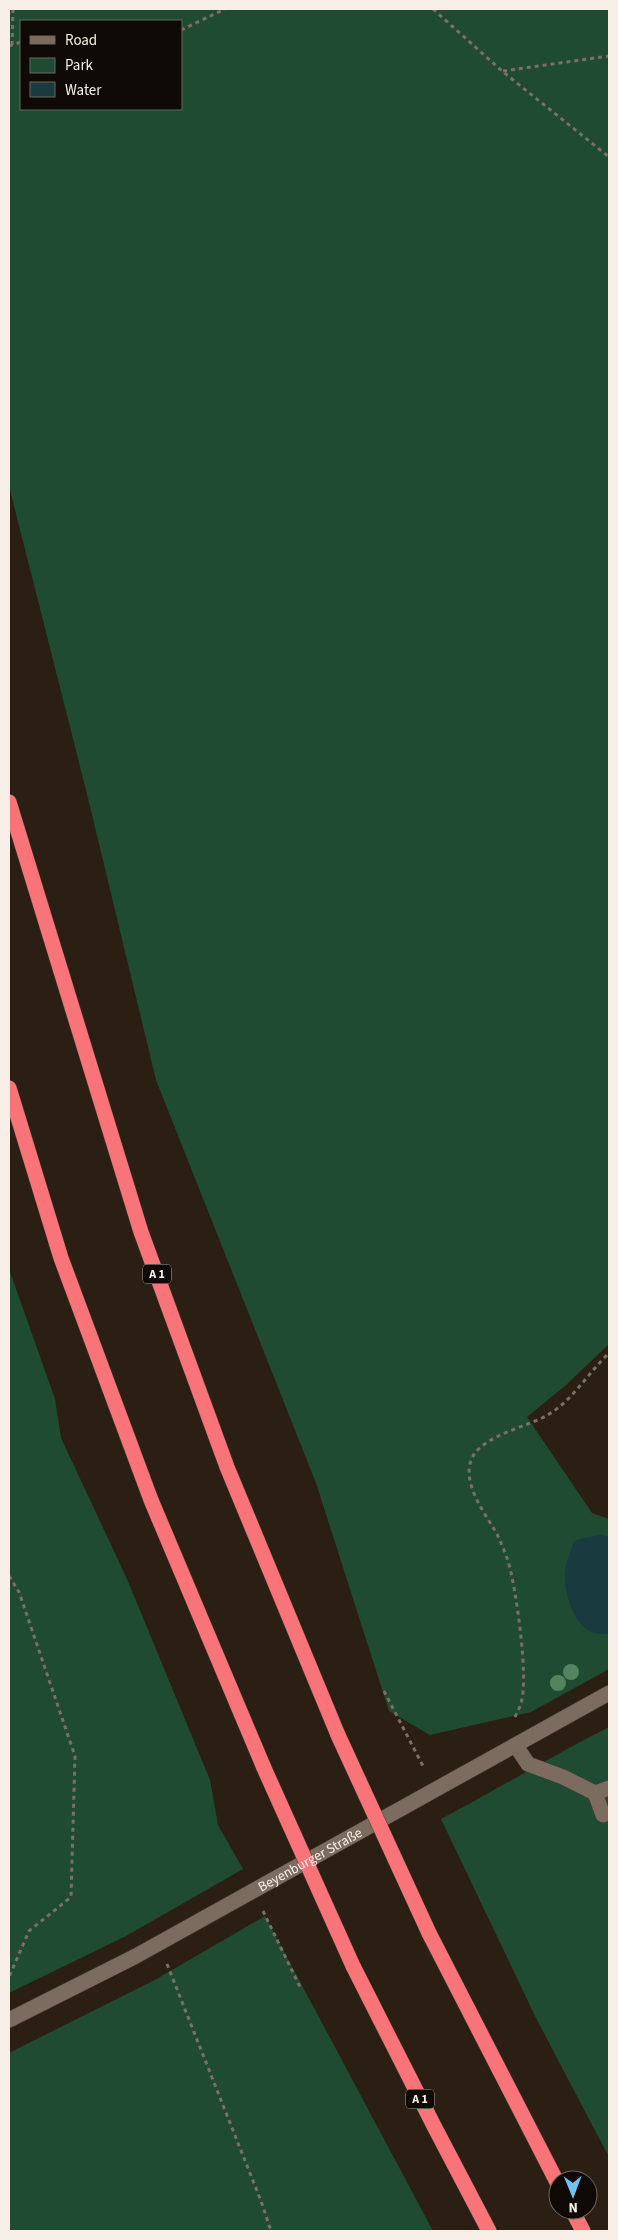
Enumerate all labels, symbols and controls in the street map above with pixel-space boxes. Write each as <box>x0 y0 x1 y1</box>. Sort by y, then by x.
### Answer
legend <box>20 20 182 110</box>
text: Road <box>65 30 97 51</box>
text: Park <box>65 55 94 76</box>
text: Water <box>65 80 102 101</box>
road number: A 1 <box>143 1264 171 1284</box>
street label: Beyenburger Straße <box>254 1823 366 1897</box>
road number: A 1 <box>406 2090 434 2108</box>
north arrow <box>548 2170 598 2220</box>
text: N <box>568 2197 578 2217</box>

